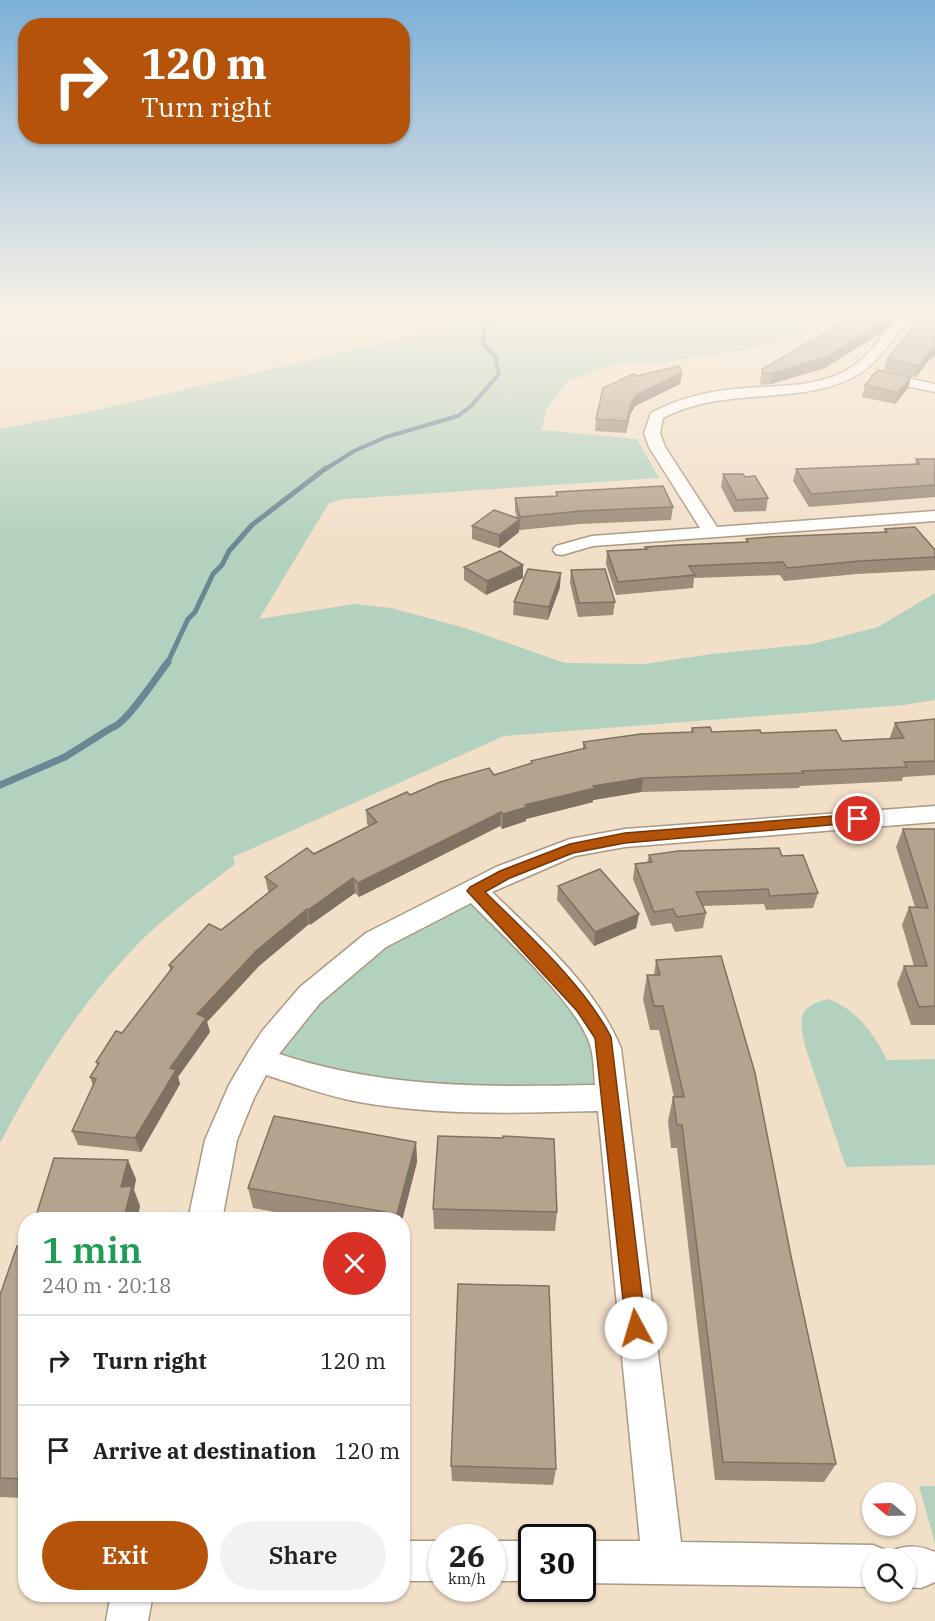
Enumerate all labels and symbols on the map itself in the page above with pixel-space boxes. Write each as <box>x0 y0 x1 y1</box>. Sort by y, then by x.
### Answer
pin <box>832 793 883 844</box>
position arrow <box>604 1296 668 1360</box>
north arrow <box>862 1482 916 1536</box>
speed limit sign: 30 <box>518 1524 596 1602</box>

